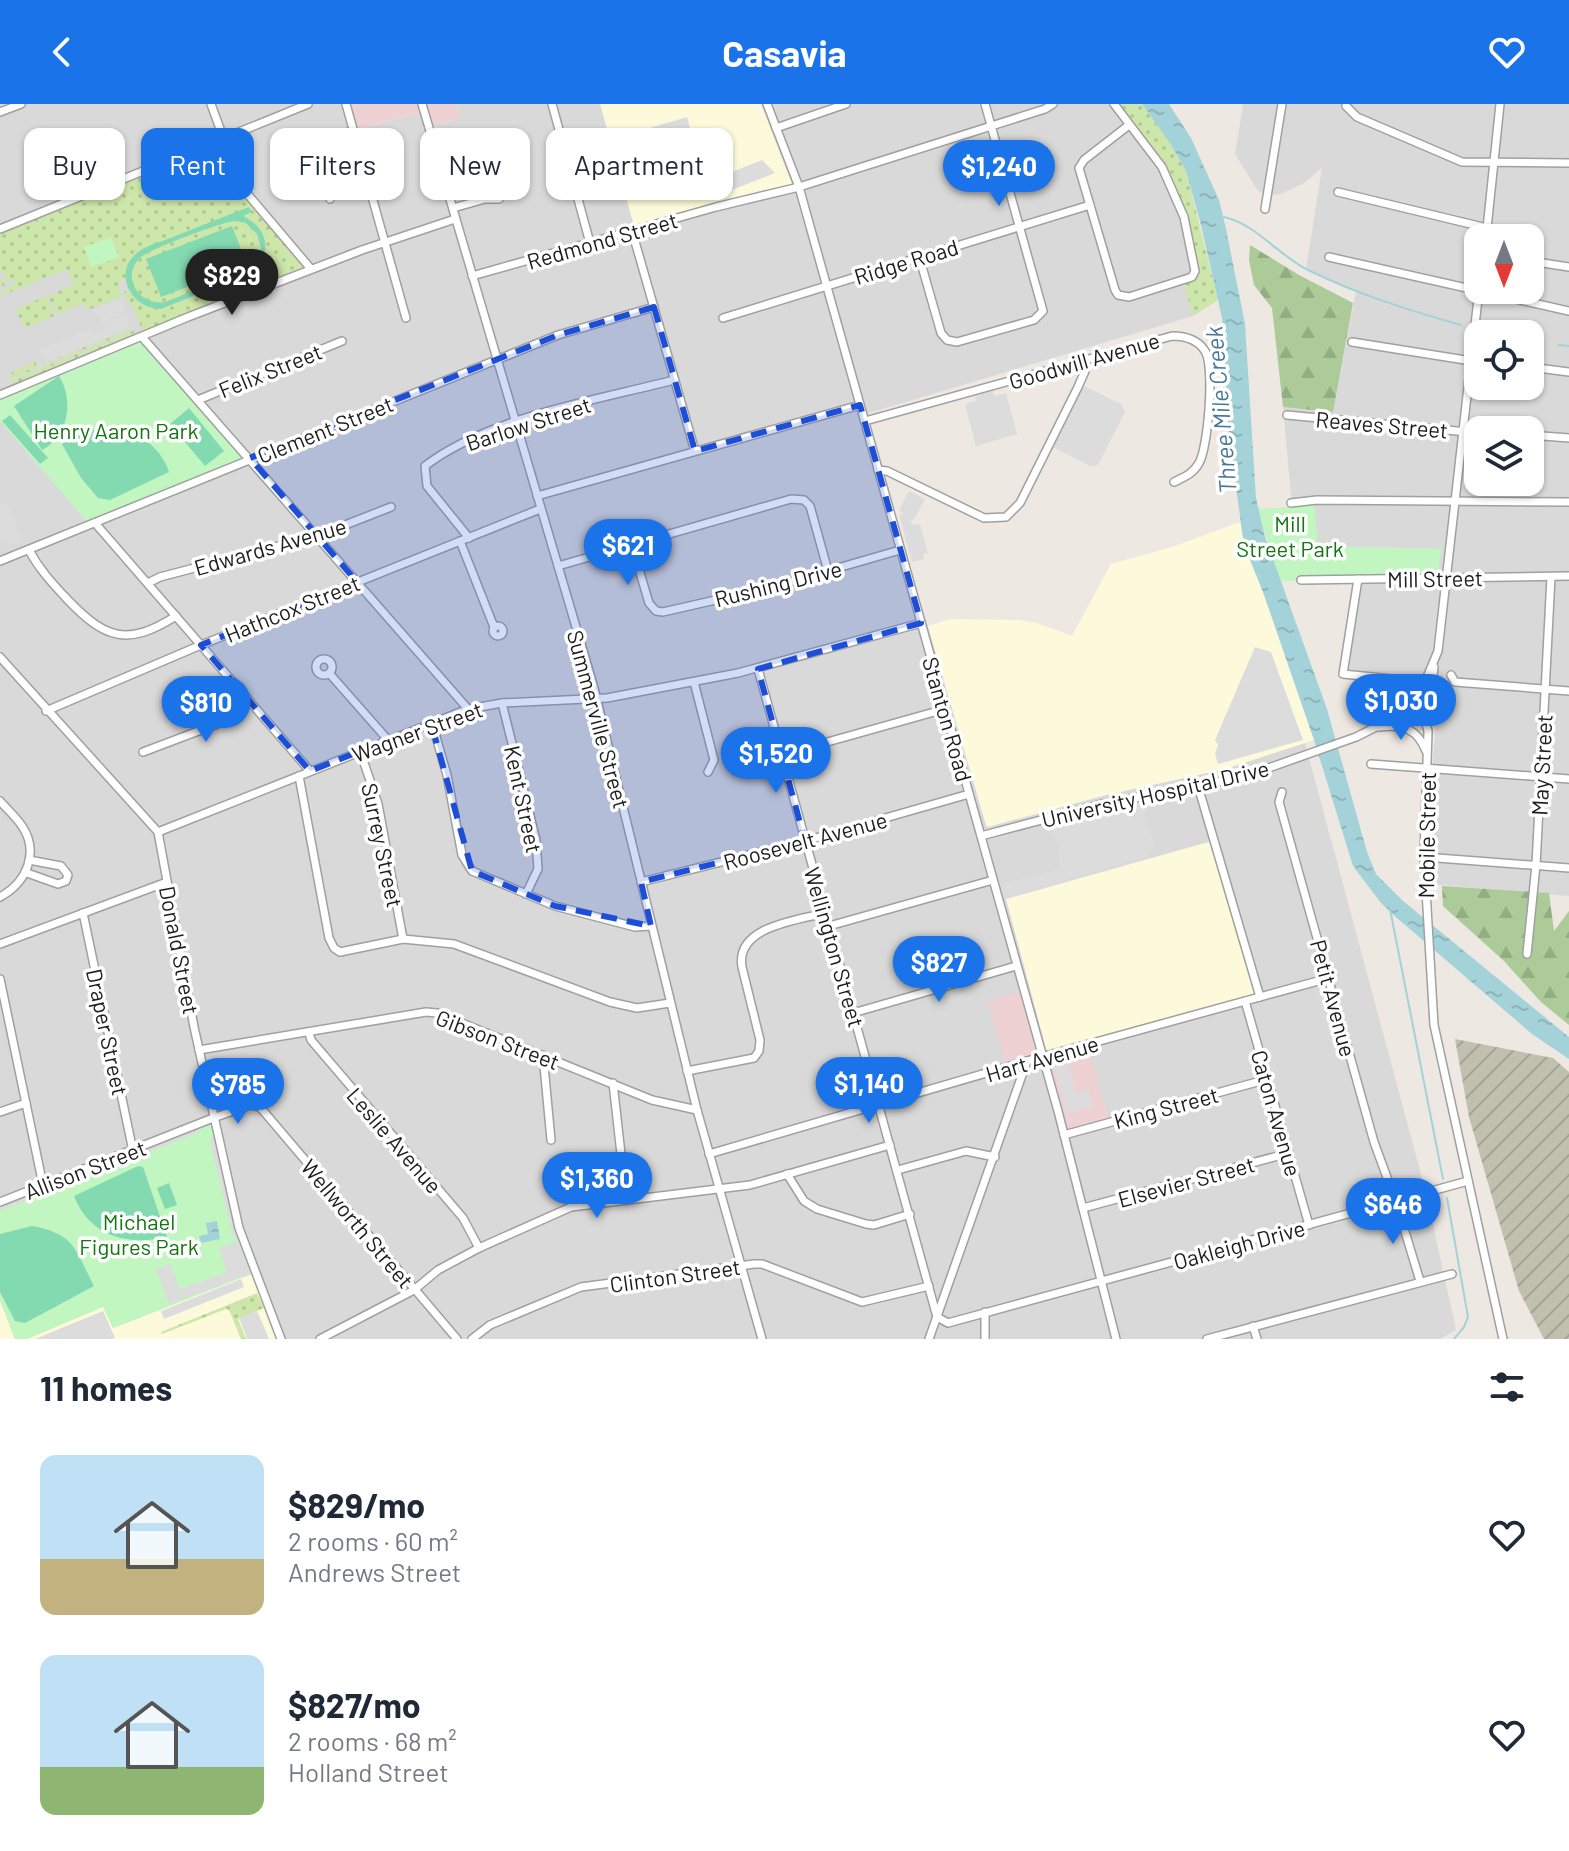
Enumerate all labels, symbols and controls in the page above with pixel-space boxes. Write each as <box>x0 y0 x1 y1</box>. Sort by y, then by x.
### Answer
icon: back <box>40 30 84 74</box>
icon: heart <box>1485 30 1529 74</box>
text: Casavia <box>722 31 847 74</box>
chip: Buy <box>24 128 125 200</box>
chip: Rent <box>141 128 254 200</box>
chip: Filters <box>270 128 404 200</box>
chip: New <box>420 128 530 200</box>
chip: Apartment <box>546 128 733 200</box>
pin: $1,240 <box>934 140 1064 208</box>
text: $1,240 <box>961 150 1037 181</box>
street label: Redmond Street <box>524 206 680 274</box>
north arrow <box>1464 224 1544 304</box>
map controls <box>1464 224 1544 496</box>
street label: Ridge Road <box>851 233 961 289</box>
pin: $829 <box>185 249 279 317</box>
text: $829 <box>203 259 261 290</box>
button: locate <box>1464 320 1544 400</box>
water label: Three Mile Creek <box>1198 325 1242 495</box>
street label: Goodwill Avenue <box>1006 326 1162 394</box>
street label: Felix Street <box>215 338 325 402</box>
street label: Clement Street <box>253 390 397 468</box>
street label: Barlow Street <box>462 391 594 455</box>
street label: Reaves Street <box>1315 405 1449 443</box>
button: layers <box>1464 416 1544 496</box>
park label: Henry Aaron Park <box>33 417 199 443</box>
park label: Mill Street Park <box>1236 510 1344 561</box>
street label: Edwards Avenue <box>191 512 349 580</box>
pin: $621 <box>581 519 675 587</box>
text: $621 <box>602 529 654 560</box>
street label: Rushing Drive <box>712 555 844 611</box>
street label: Mill Street <box>1387 564 1483 592</box>
street label: Hathcox Street <box>221 569 363 647</box>
street label: Summerville Street <box>563 627 635 811</box>
street label: Stanton Road <box>918 654 978 784</box>
pin: $1,030 <box>1336 674 1466 742</box>
pin: $810 <box>159 676 253 744</box>
text: $1,030 <box>1364 684 1438 715</box>
text: $810 <box>180 686 232 717</box>
street label: Wagner Street <box>348 695 486 767</box>
street label: May Street <box>1525 714 1557 816</box>
pin: $1,520 <box>711 727 841 795</box>
text: $1,520 <box>739 737 813 768</box>
street label: Kent Street <box>500 743 548 855</box>
street label: University Hospital Drive <box>1039 754 1271 832</box>
street label: Mobile Street <box>1412 771 1440 899</box>
street label: Surrey Street <box>357 780 409 910</box>
street label: Roosevelt Avenue <box>720 806 890 874</box>
street label: Wellington Street <box>800 864 870 1030</box>
street label: Donald Street <box>155 884 205 1016</box>
pin: $827 <box>892 936 986 1004</box>
street label: Petit Avenue <box>1306 937 1362 1059</box>
text: $827 <box>911 946 967 977</box>
street label: Draper Street <box>82 966 134 1098</box>
street label: Gibson Street <box>433 1004 563 1074</box>
street label: Hart Avenue <box>983 1029 1101 1087</box>
street label: Caton Avenue <box>1247 1047 1307 1179</box>
pin: $1,140 <box>804 1057 934 1125</box>
pin: $785 <box>191 1058 285 1126</box>
text: $1,140 <box>834 1067 904 1098</box>
text: $785 <box>210 1068 266 1099</box>
street label: King Street <box>1111 1081 1221 1133</box>
street label: Leslie Avenue <box>342 1082 448 1198</box>
street label: Allison Street <box>21 1134 149 1204</box>
street label: Elsevier Street <box>1115 1150 1257 1212</box>
pin: $1,360 <box>532 1152 662 1220</box>
street label: Wellworth Street <box>297 1153 419 1293</box>
text: $1,360 <box>560 1162 634 1193</box>
pin: $646 <box>1346 1178 1440 1246</box>
text: $646 <box>1364 1188 1422 1219</box>
park label: Michael Figures Park <box>79 1208 199 1259</box>
street label: Oakleigh Drive <box>1170 1214 1308 1274</box>
street label: Clinton Street <box>608 1253 742 1297</box>
icon: filters <box>1485 1365 1529 1409</box>
text: 11 homes <box>40 1367 172 1408</box>
text: $829/mo <box>288 1484 425 1525</box>
icon: home <box>104 1487 200 1583</box>
icon: heart <box>1485 1513 1529 1557</box>
text: 2 rooms · 60 m² <box>288 1525 458 1556</box>
text: Andrews Street <box>288 1556 461 1587</box>
text: $827/mo <box>288 1684 421 1725</box>
icon: home <box>104 1687 200 1783</box>
icon: heart <box>1485 1713 1529 1757</box>
text: 2 rooms · 68 m² <box>288 1725 457 1756</box>
text: Holland Street <box>288 1756 449 1787</box>

